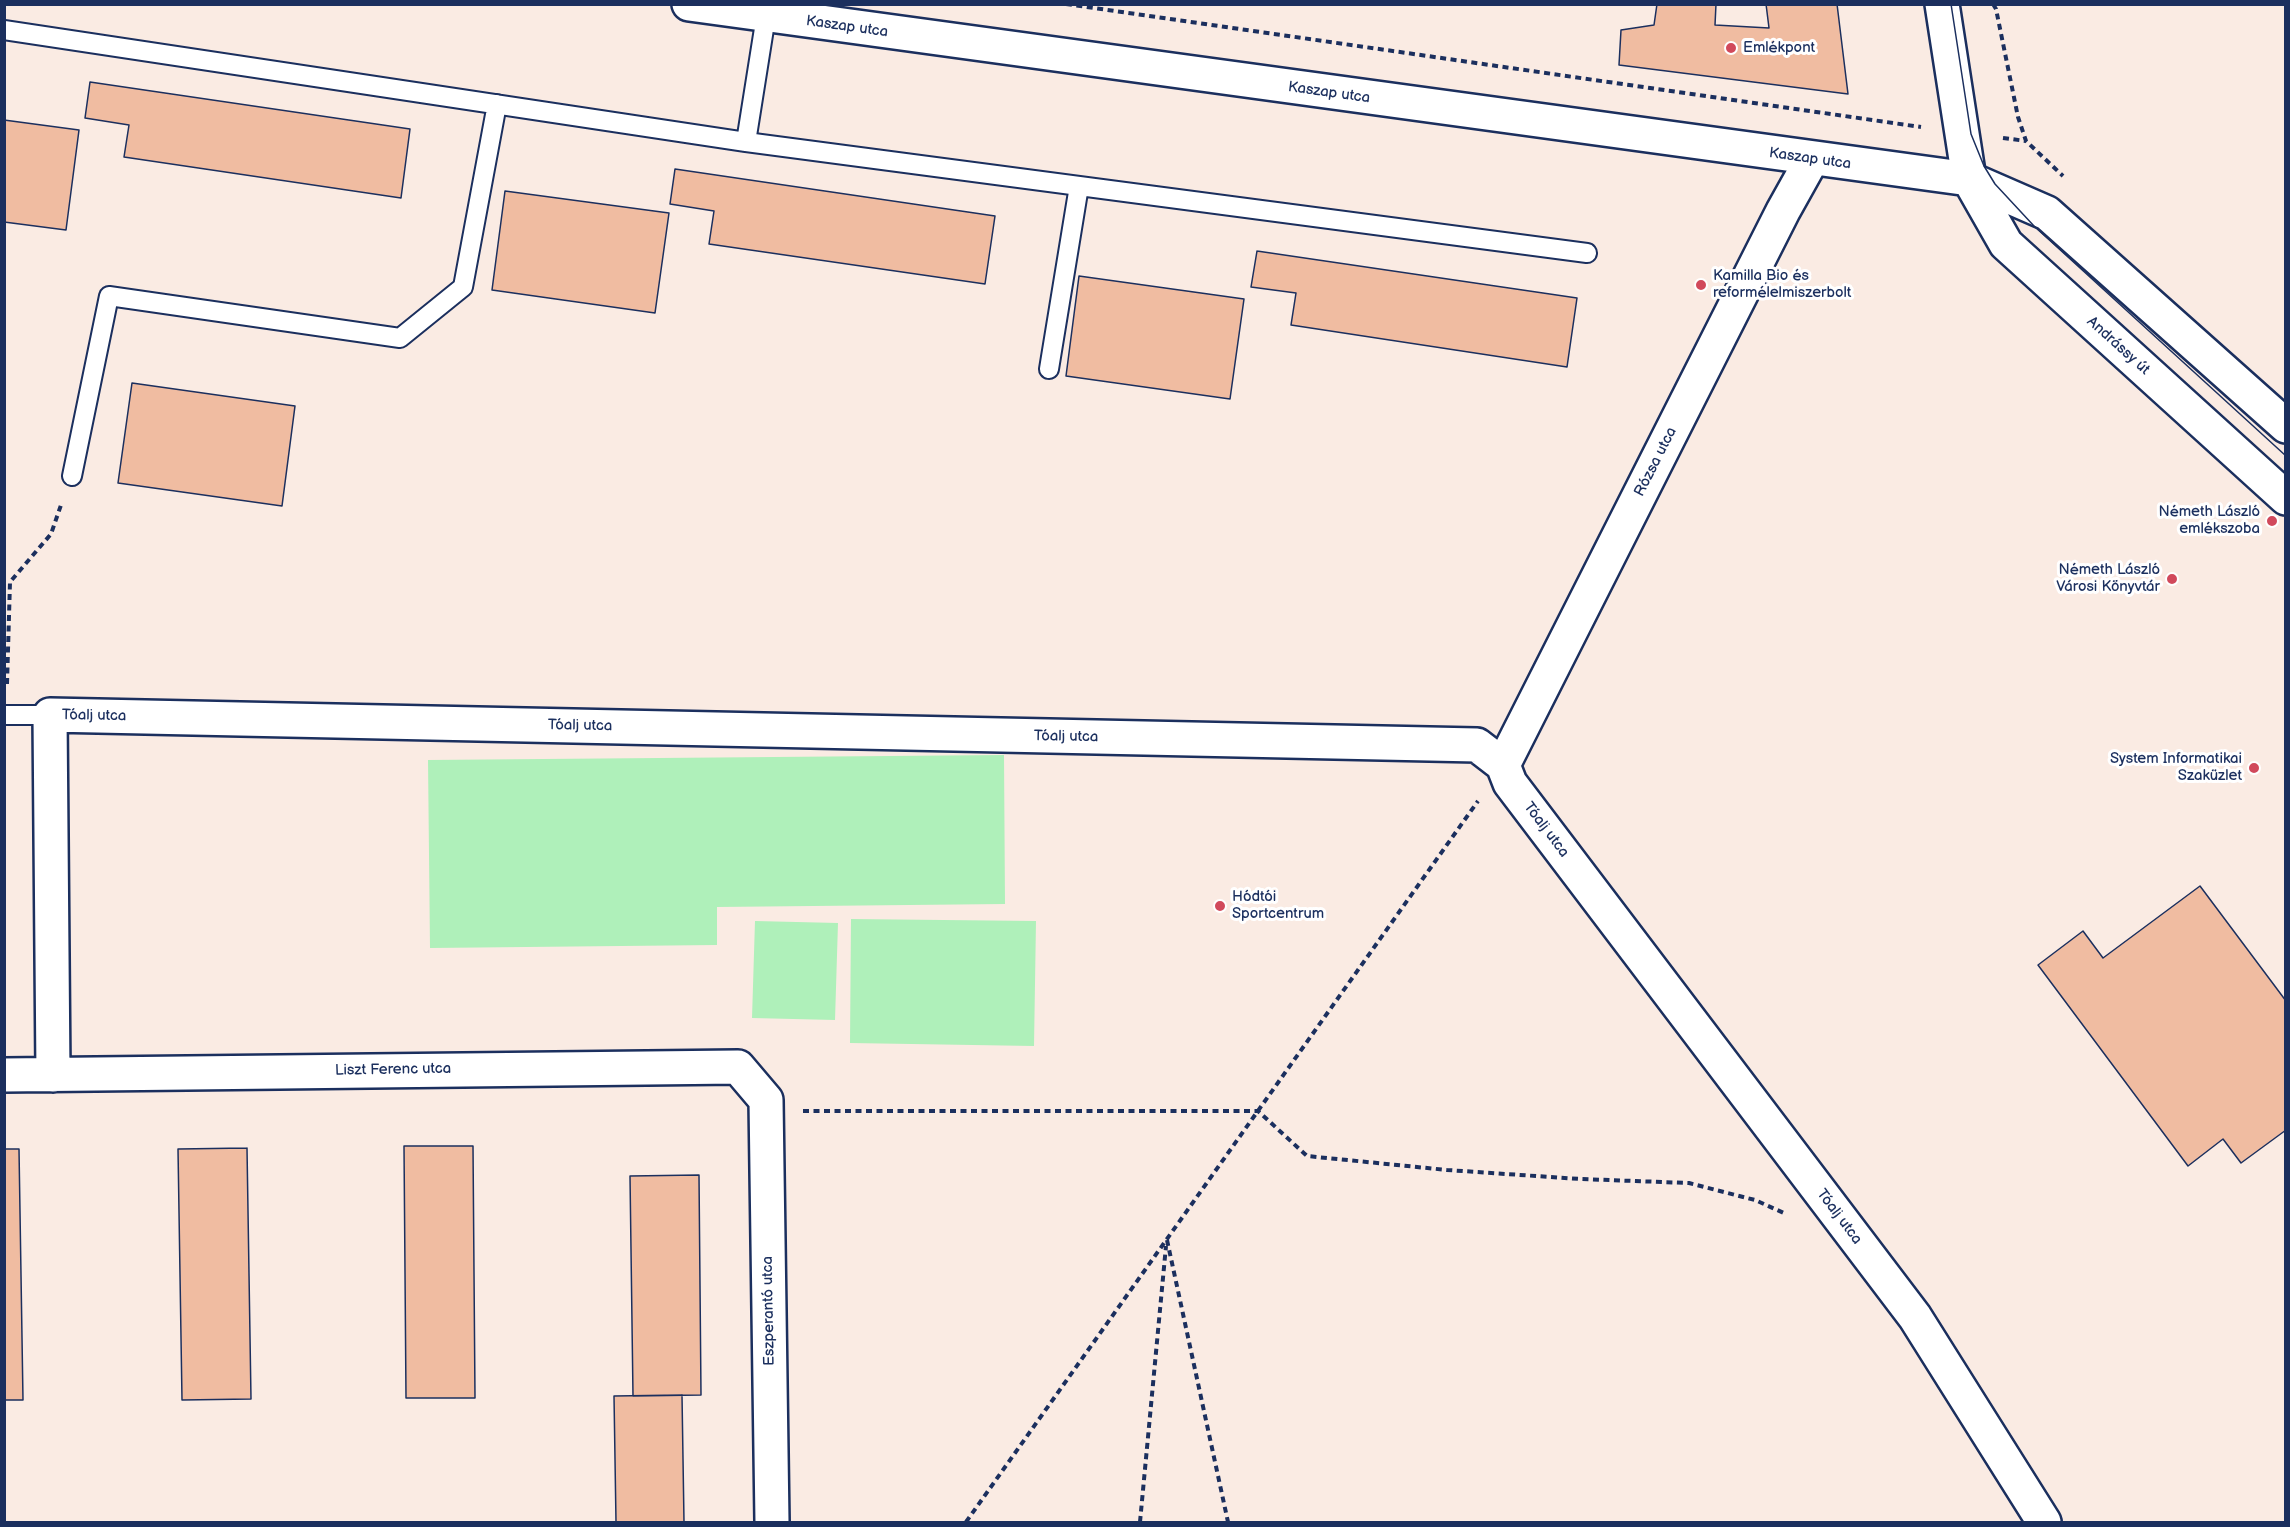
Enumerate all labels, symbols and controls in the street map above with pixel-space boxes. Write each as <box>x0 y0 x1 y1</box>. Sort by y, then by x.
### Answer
street label: Kaszap utca <box>805 12 889 42</box>
place label: Emlékpont <box>1743 39 1815 57</box>
marker: Emlékpont <box>1724 41 1738 55</box>
street label: Kaszap utca <box>1287 78 1371 108</box>
street label: Kaszap utca <box>1768 144 1852 174</box>
place label: Kamilla Bio és reformélelmiszerbolt <box>1713 267 1851 302</box>
marker: Kamilla Bio és reformélelmiszerbolt <box>1694 278 1708 292</box>
street label: Andrássy út <box>2083 313 2153 379</box>
street label: Rózsa utca <box>1631 424 1681 500</box>
place label: Németh László emlékszoba <box>2158 503 2260 538</box>
marker: Németh László emlékszoba <box>2265 514 2279 528</box>
place label: Németh László Városi Könyvtár <box>2056 561 2160 596</box>
marker: Németh László Városi Könyvtár <box>2165 572 2179 586</box>
street label: Tóalj utca <box>62 706 126 726</box>
street label: Tóalj utca <box>548 716 612 736</box>
street label: Tóalj utca <box>1034 727 1098 747</box>
place label: System Informatikai Szaküzlet <box>2110 750 2242 785</box>
marker: System Informatikai Szaküzlet <box>2247 761 2261 775</box>
street label: Tóalj utca <box>1519 799 1573 861</box>
place label: Hódtói Sportcentrum <box>1232 888 1324 923</box>
marker: Hódtói Sportcentrum <box>1213 899 1227 913</box>
street label: Liszt Ferenc utca <box>335 1060 451 1080</box>
street label: Tóalj utca <box>1812 1186 1866 1248</box>
street label: Eszperantó utca <box>759 1256 779 1366</box>

